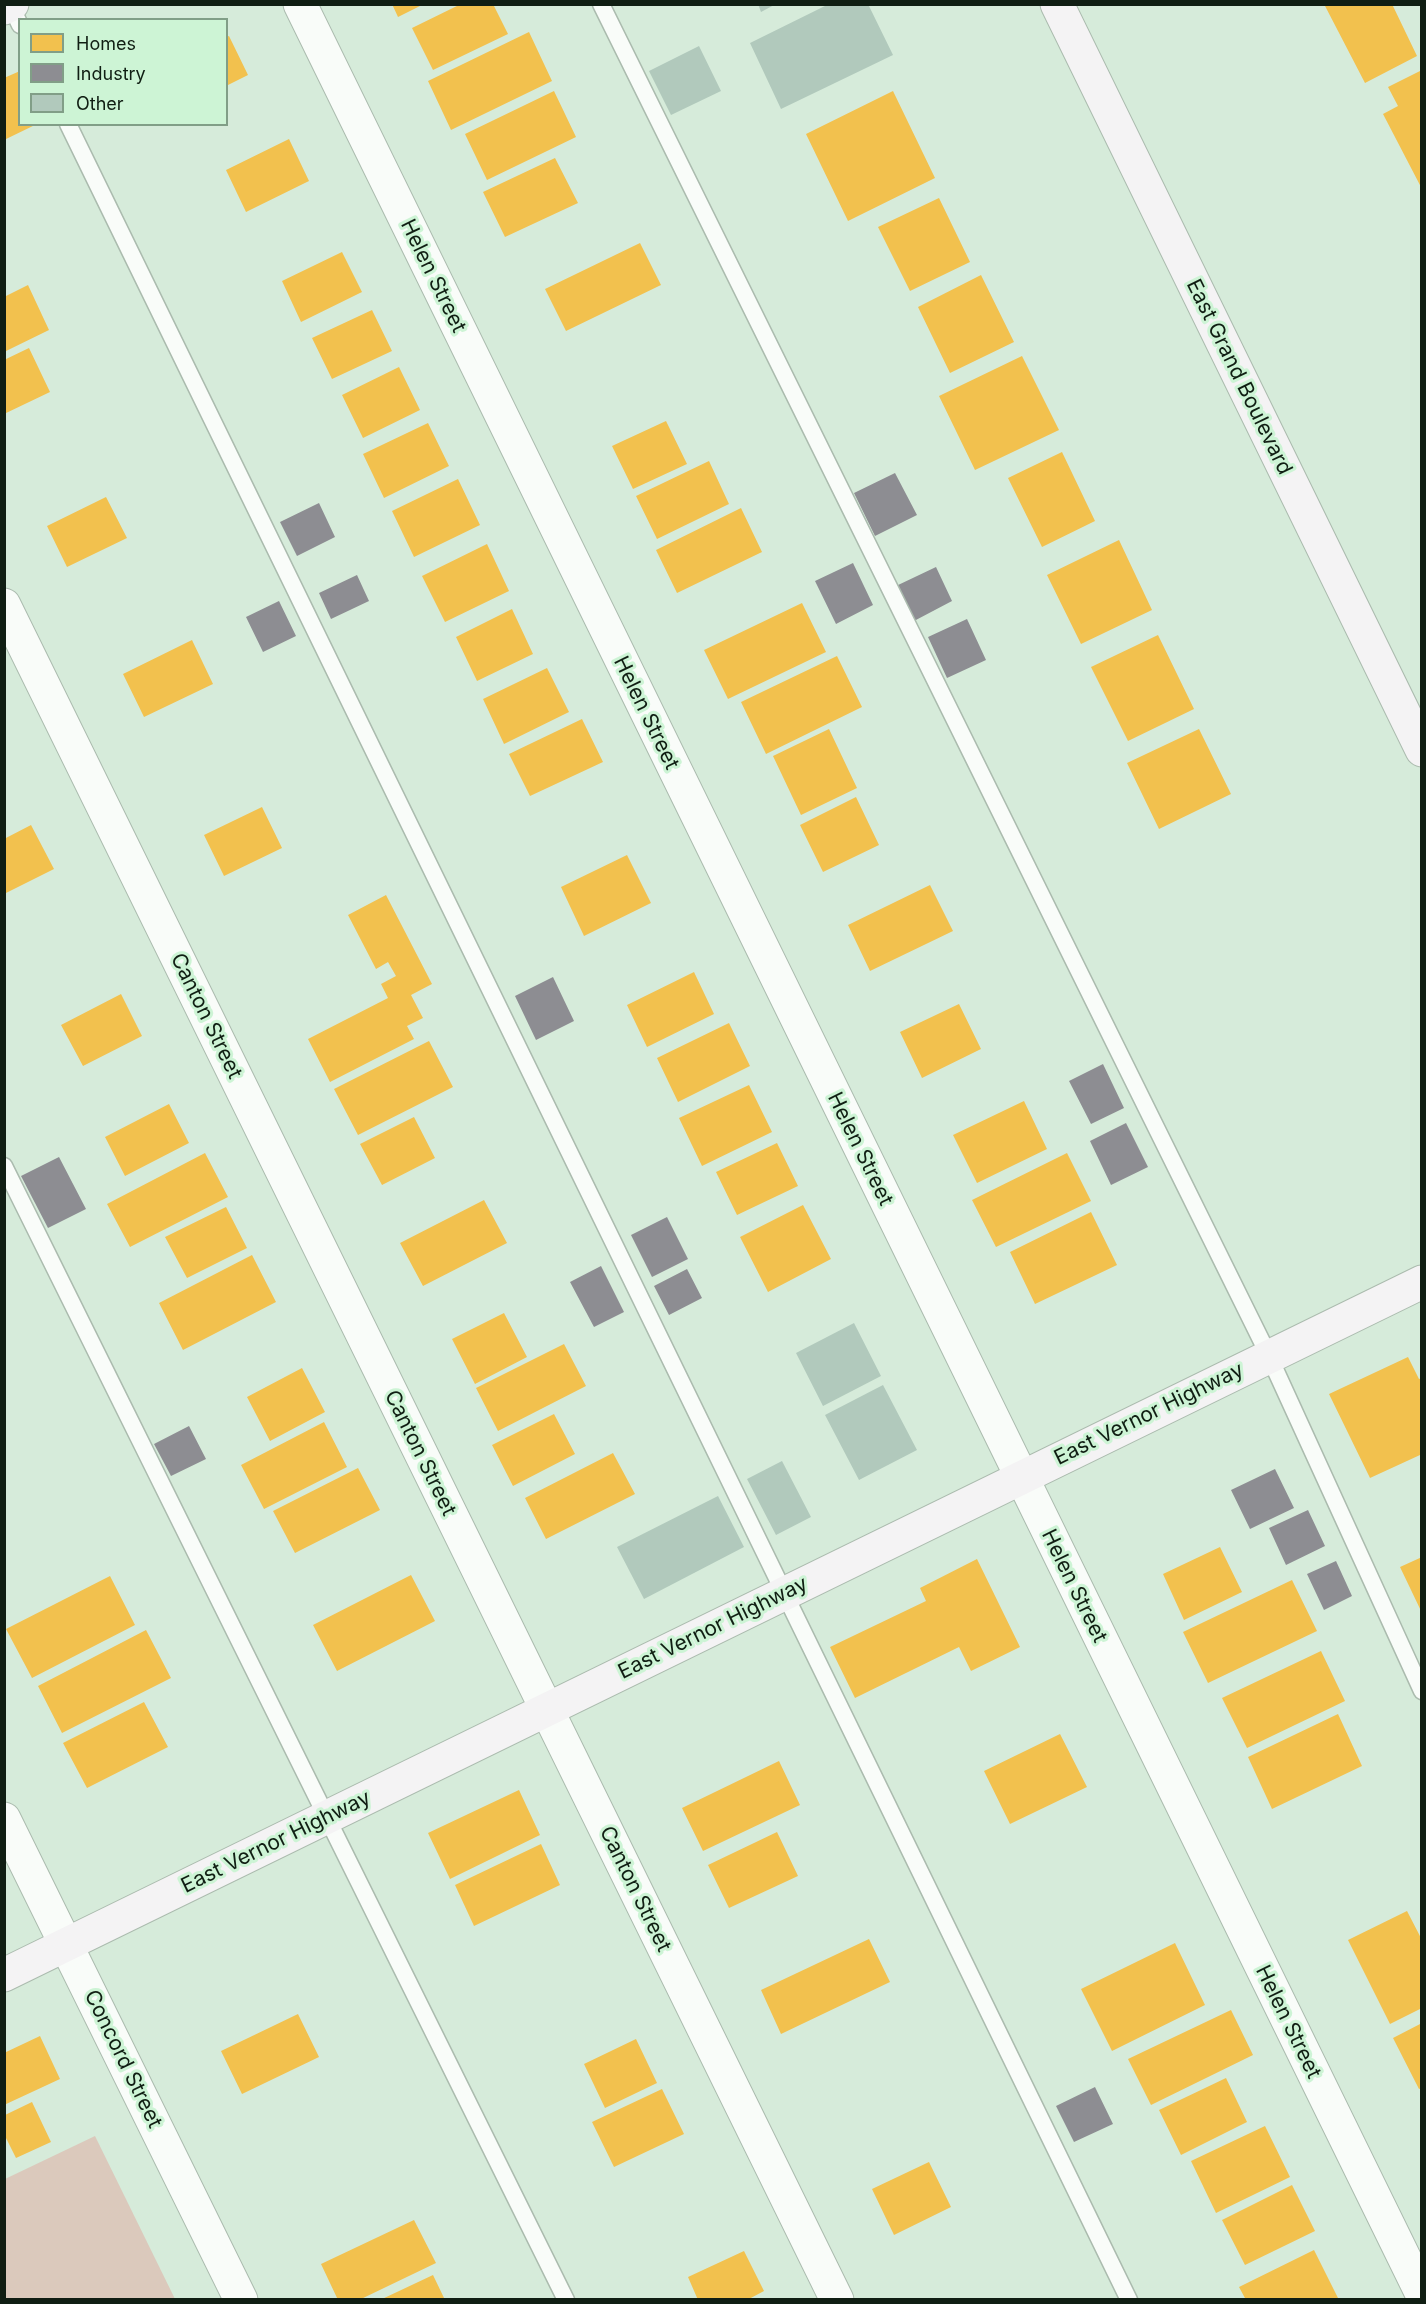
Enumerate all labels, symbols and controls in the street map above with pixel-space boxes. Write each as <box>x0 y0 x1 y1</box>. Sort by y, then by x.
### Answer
legend <box>18 18 228 126</box>
text: Homes <box>76 33 136 54</box>
text: Industry <box>76 63 146 84</box>
text: Other <box>76 93 124 114</box>
street label: Helen Street <box>395 215 471 337</box>
street label: East Grand Boulevard <box>1181 275 1297 479</box>
street label: Helen Street <box>608 652 684 774</box>
street label: Canton Street <box>165 949 247 1083</box>
street label: Helen Street <box>822 1088 898 1210</box>
street label: East Vernor Highway <box>1050 1357 1248 1471</box>
street label: Canton Street <box>379 1386 461 1520</box>
street label: Helen Street <box>1036 1525 1112 1647</box>
street label: East Vernor Highway <box>614 1571 812 1685</box>
street label: East Vernor Highway <box>177 1785 375 1899</box>
street label: Canton Street <box>594 1822 676 1956</box>
street label: Helen Street <box>1250 1961 1326 2083</box>
street label: Concord Street <box>79 1986 167 2132</box>

